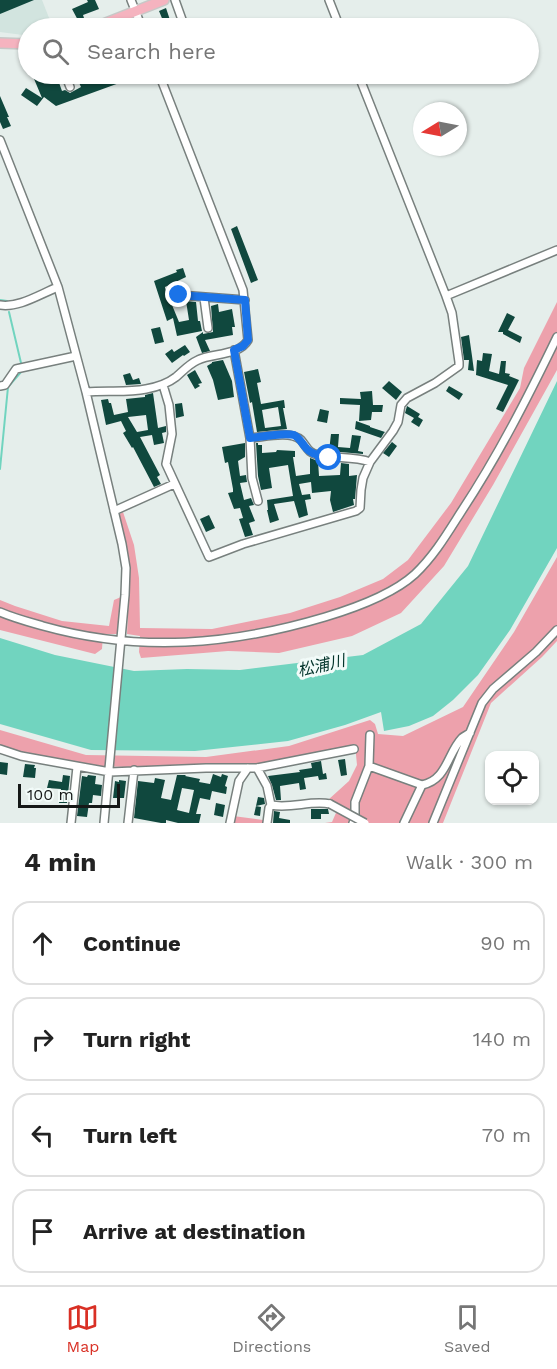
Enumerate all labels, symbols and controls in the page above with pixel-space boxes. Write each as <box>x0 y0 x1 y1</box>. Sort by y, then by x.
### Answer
search box <box>18 18 539 84</box>
icon: search <box>39 35 72 68</box>
text: Search here <box>87 39 216 64</box>
north arrow <box>413 102 467 156</box>
route end <box>165 281 191 307</box>
route start <box>315 444 341 470</box>
water label: 松浦川 <box>296 650 349 680</box>
map controls <box>485 751 539 805</box>
button: locate <box>485 751 539 805</box>
scale bar <box>18 781 120 808</box>
text: 100 m <box>27 785 74 804</box>
text: 4 min <box>24 847 96 877</box>
text: Walk · 300 m <box>406 850 533 874</box>
icon: ahead <box>26 927 59 960</box>
text: Continue <box>83 931 181 956</box>
text: 90 m <box>480 931 531 955</box>
icon: right <box>26 1023 59 1056</box>
text: Turn right <box>83 1027 190 1052</box>
text: 140 m <box>473 1027 531 1051</box>
icon: left <box>26 1119 59 1152</box>
text: Turn left <box>83 1123 177 1148</box>
text: 70 m <box>482 1123 531 1147</box>
icon: arrive <box>26 1215 59 1248</box>
text: Arrive at destination <box>83 1219 306 1244</box>
tab: Map <box>66 1301 99 1356</box>
tab: Directions <box>232 1301 311 1356</box>
tab: Saved <box>444 1301 491 1356</box>

